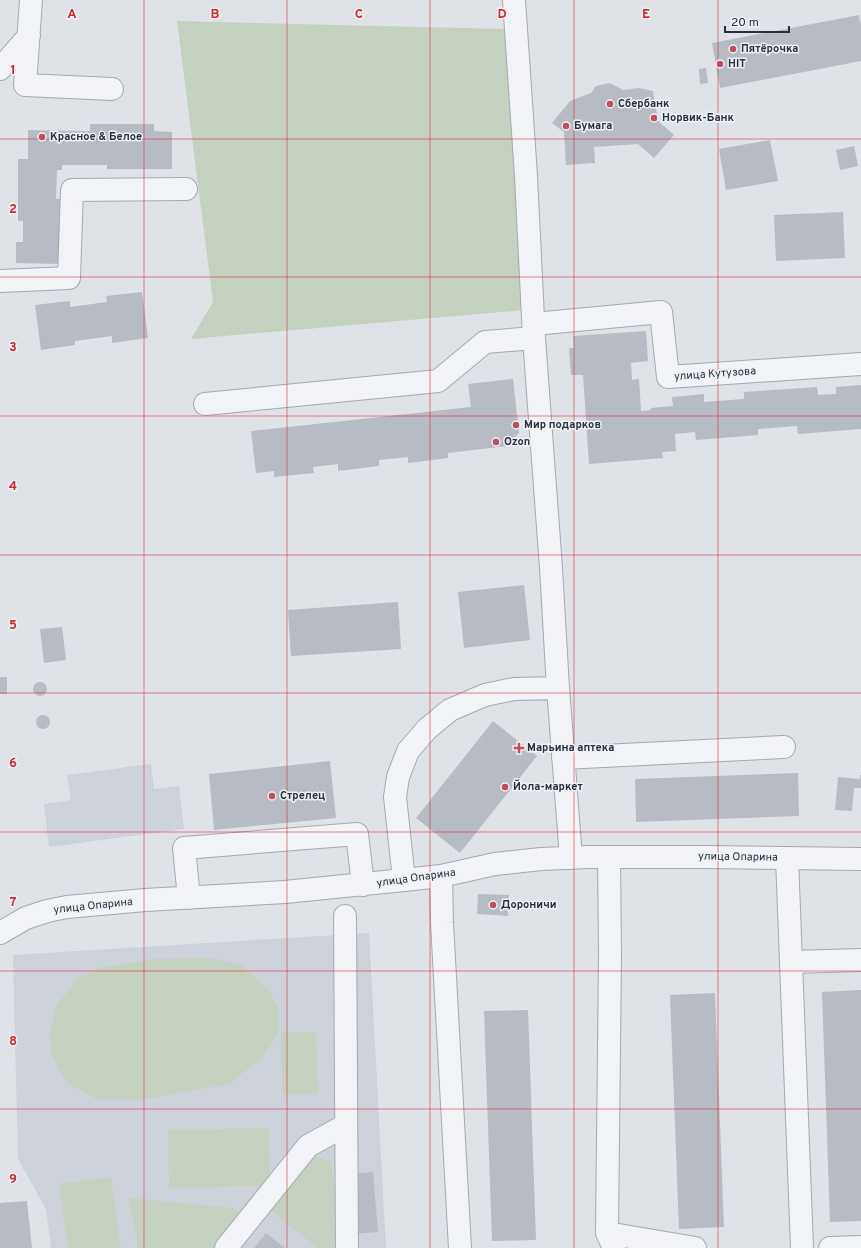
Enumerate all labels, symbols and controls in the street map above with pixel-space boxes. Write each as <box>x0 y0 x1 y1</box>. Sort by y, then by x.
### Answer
text: A <box>67 7 77 23</box>
text: B <box>211 7 220 23</box>
text: C <box>355 7 363 23</box>
text: D <box>497 7 507 23</box>
text: E <box>642 7 650 23</box>
scale bar <box>725 8 789 34</box>
text: 20 m <box>731 15 759 31</box>
place label: Пятёрочка <box>741 42 799 56</box>
marker: Пятёрочка <box>728 44 738 54</box>
place label: HIT <box>728 57 746 71</box>
marker: HIT <box>715 59 725 69</box>
text: 1 <box>10 63 16 79</box>
place label: Сбербанк <box>618 97 670 111</box>
marker: Сбербанк <box>605 99 615 109</box>
place label: Норвик-Банк <box>662 111 735 125</box>
marker: Норвик-Банк <box>649 113 659 123</box>
place label: Бумага <box>574 119 612 133</box>
marker: Бумага <box>561 121 571 131</box>
place label: Красное & Белое <box>50 130 142 144</box>
marker: Красное & Белое <box>37 132 47 142</box>
text: 2 <box>9 202 17 218</box>
text: 3 <box>9 340 17 356</box>
street label: улица Кутузова <box>673 364 757 384</box>
place label: Мир подарков <box>524 418 601 432</box>
marker: Мир подарков <box>511 420 521 430</box>
place label: Ozon <box>504 435 530 449</box>
marker: Ozon <box>491 437 501 447</box>
text: 4 <box>9 479 17 495</box>
text: 5 <box>9 618 17 634</box>
place label: Марьина аптека <box>527 741 614 755</box>
marker: Марьина аптека <box>514 743 524 753</box>
text: 6 <box>9 756 17 772</box>
place label: Йола-маркет <box>513 779 583 794</box>
marker: Йола-маркет <box>500 782 510 792</box>
place label: Стрелец <box>280 789 325 803</box>
marker: Стрелец <box>267 791 277 801</box>
street label: улица Опарина <box>698 849 778 865</box>
street label: улица Опарина <box>376 865 457 890</box>
text: 7 <box>10 895 17 911</box>
street label: улица Опарина <box>53 895 134 917</box>
place label: Дороничи <box>501 898 557 912</box>
marker: Дороничи <box>488 900 498 910</box>
text: 8 <box>9 1034 17 1050</box>
text: 9 <box>9 1172 17 1188</box>

